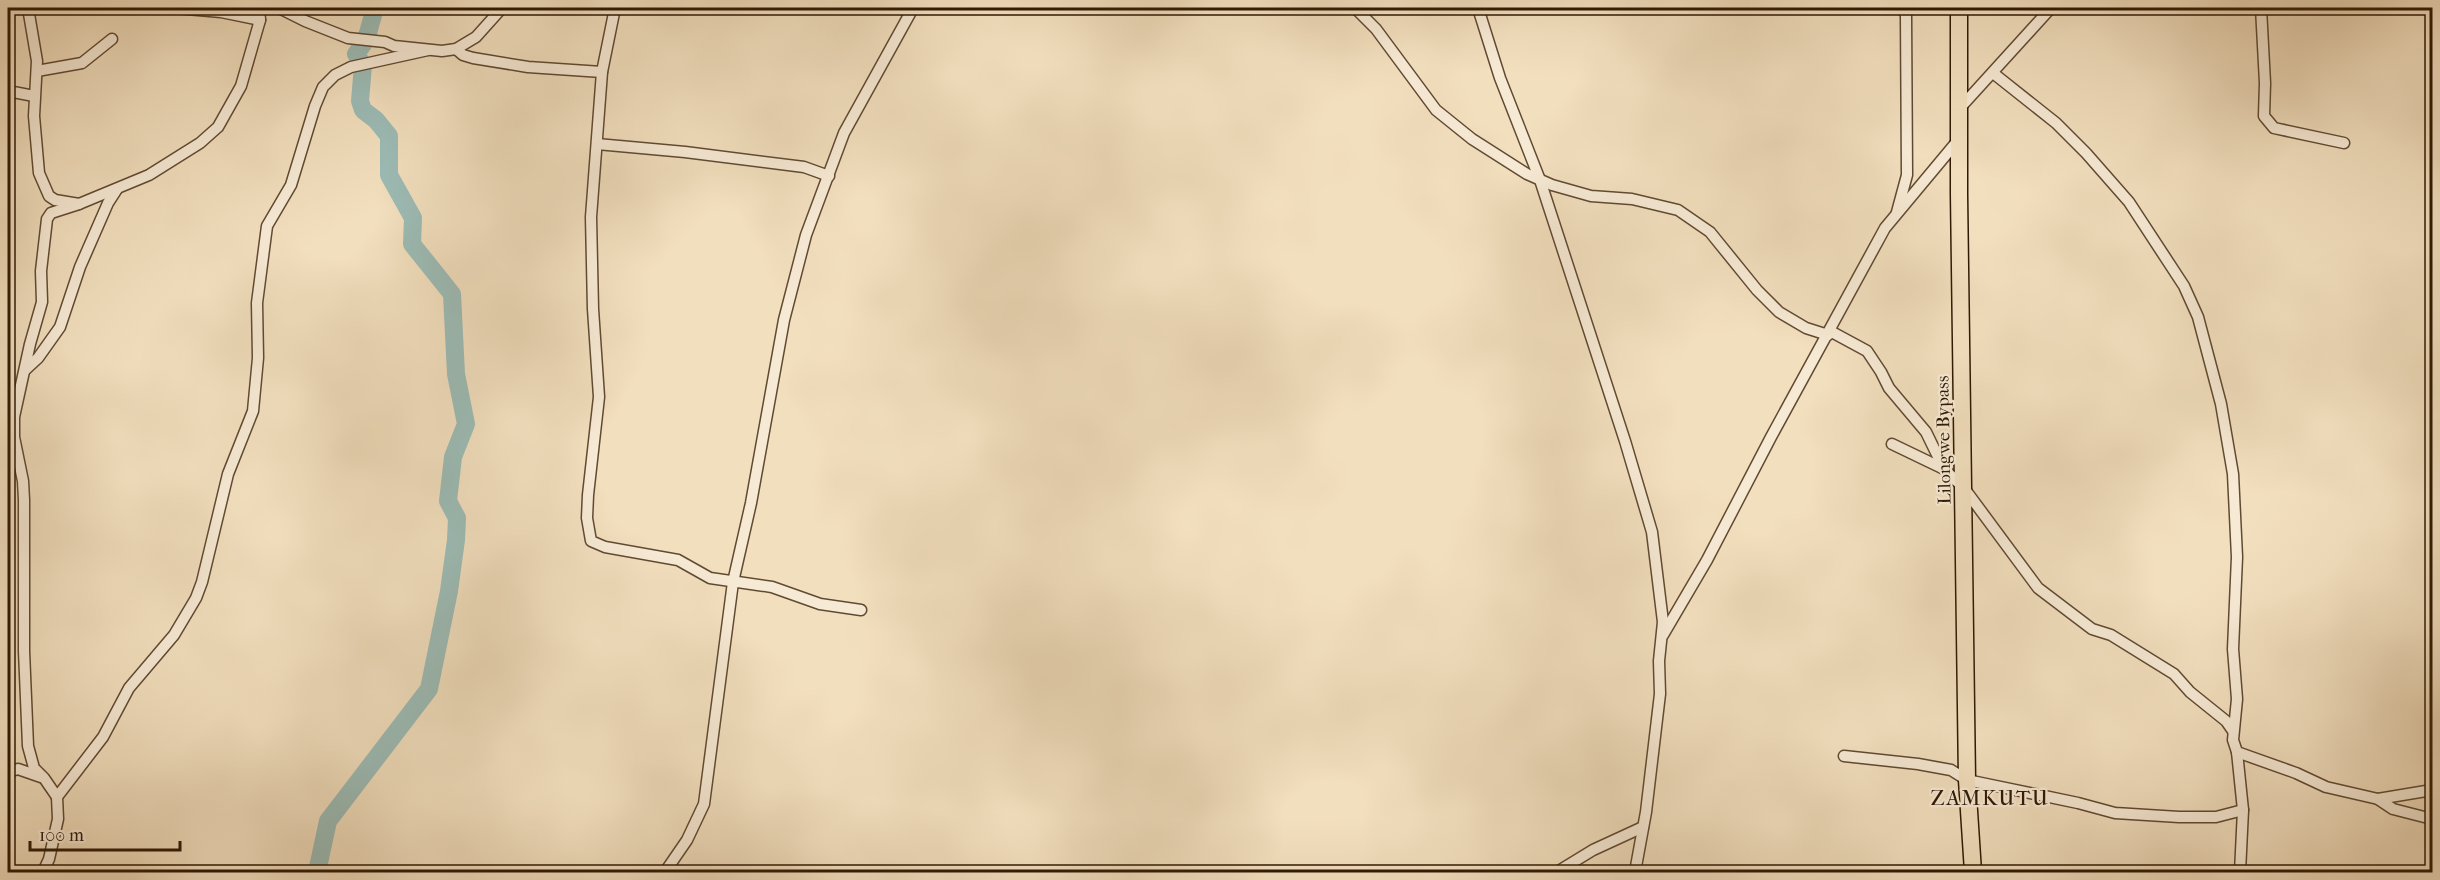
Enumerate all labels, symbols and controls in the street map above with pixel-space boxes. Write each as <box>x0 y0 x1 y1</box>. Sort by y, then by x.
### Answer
street label: Lilongwe Bypass <box>1932 375 1956 505</box>
district label: ZAMKUTU <box>1931 786 2049 810</box>
scale bar <box>30 814 180 852</box>
text: 100 m <box>39 825 84 846</box>

